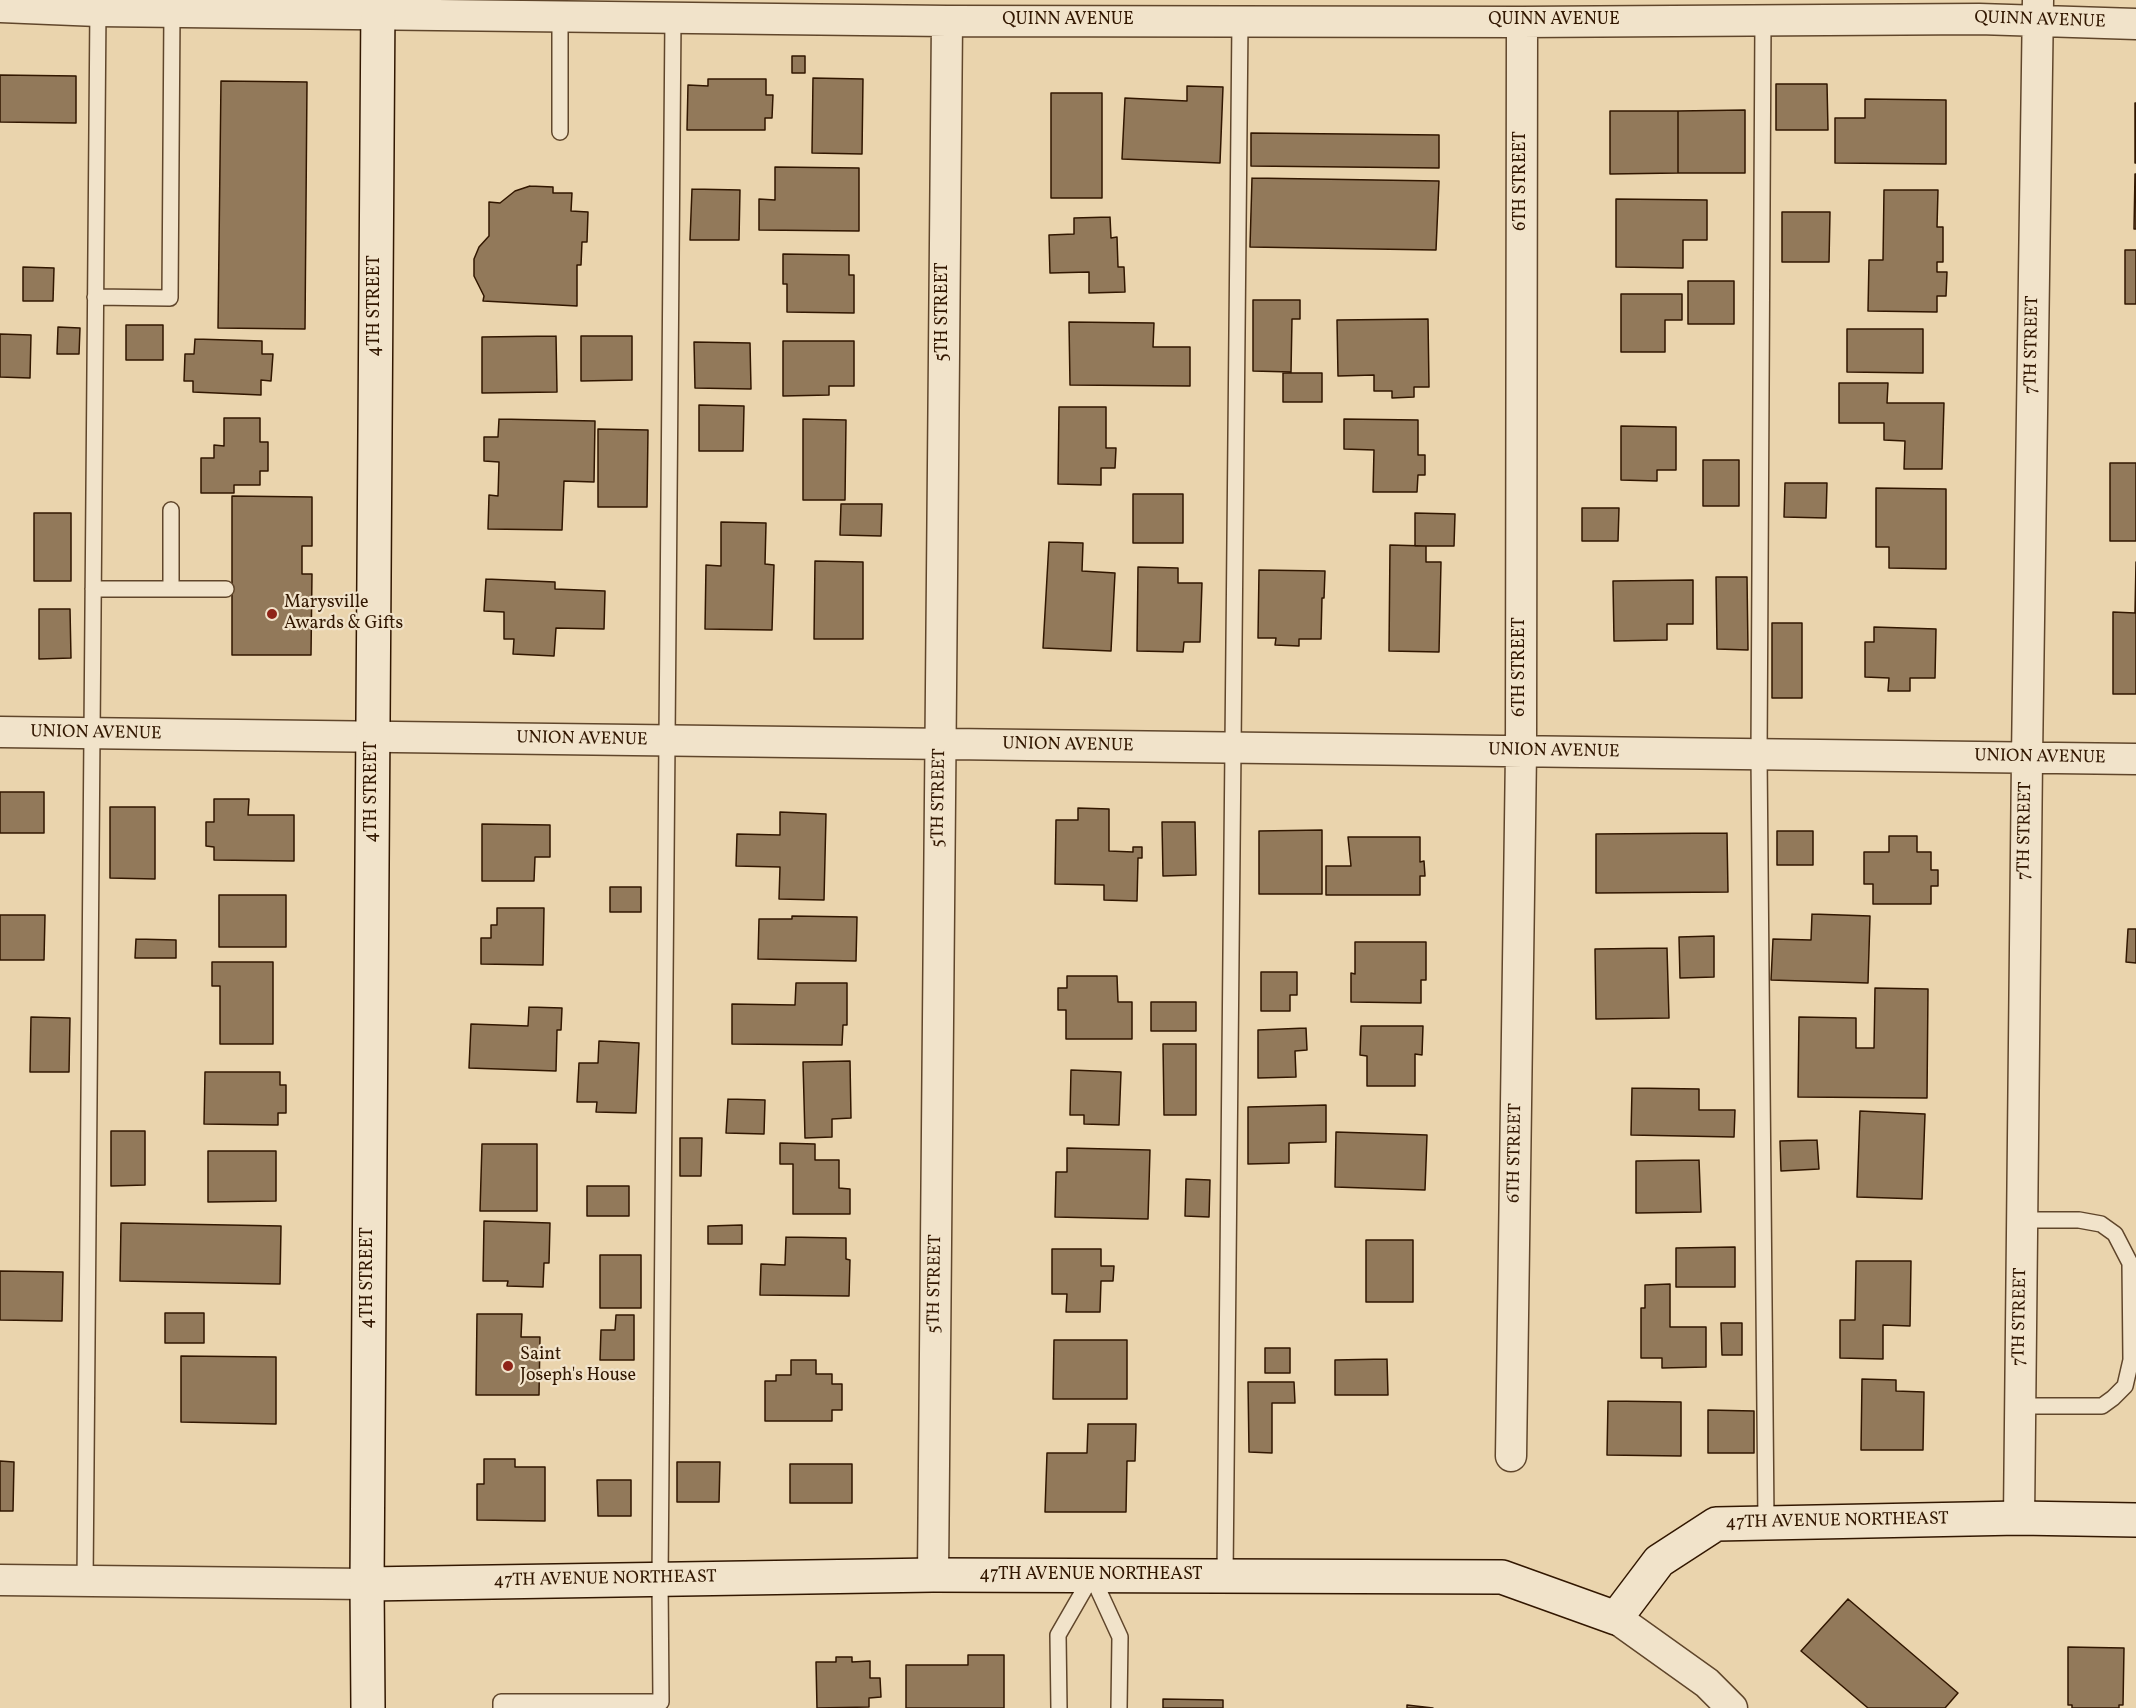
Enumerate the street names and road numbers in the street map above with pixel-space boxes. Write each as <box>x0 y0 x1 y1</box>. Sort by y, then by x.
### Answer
street label: QUINN AVENUE <box>1974 8 2106 34</box>
street label: QUINN AVENUE <box>1002 10 1134 32</box>
street label: QUINN AVENUE <box>1488 10 1620 32</box>
street label: 6TH STREET <box>1511 131 1533 231</box>
street label: 4TH STREET <box>365 255 387 357</box>
street label: 5TH STREET <box>933 262 955 362</box>
street label: 7TH STREET <box>2021 296 2045 394</box>
street label: 6TH STREET <box>1510 617 1532 717</box>
street label: UNION AVENUE <box>30 722 162 746</box>
street label: UNION AVENUE <box>516 728 648 752</box>
street label: UNION AVENUE <box>1002 734 1134 758</box>
street label: UNION AVENUE <box>1488 740 1620 764</box>
street label: 4TH STREET <box>362 741 384 843</box>
street label: UNION AVENUE <box>1974 746 2106 770</box>
street label: 5TH STREET <box>928 748 952 848</box>
street label: 7TH STREET <box>2014 782 2038 880</box>
street label: 6TH STREET <box>1504 1103 1528 1203</box>
street label: 4TH STREET <box>358 1227 380 1329</box>
street label: 5TH STREET <box>924 1234 948 1334</box>
street label: 7TH STREET <box>2009 1268 2033 1366</box>
street label: 47TH AVENUE NORTHEAST <box>1725 1509 1949 1535</box>
street label: 47TH AVENUE NORTHEAST <box>979 1565 1203 1587</box>
street label: 47TH AVENUE NORTHEAST <box>493 1567 717 1593</box>

